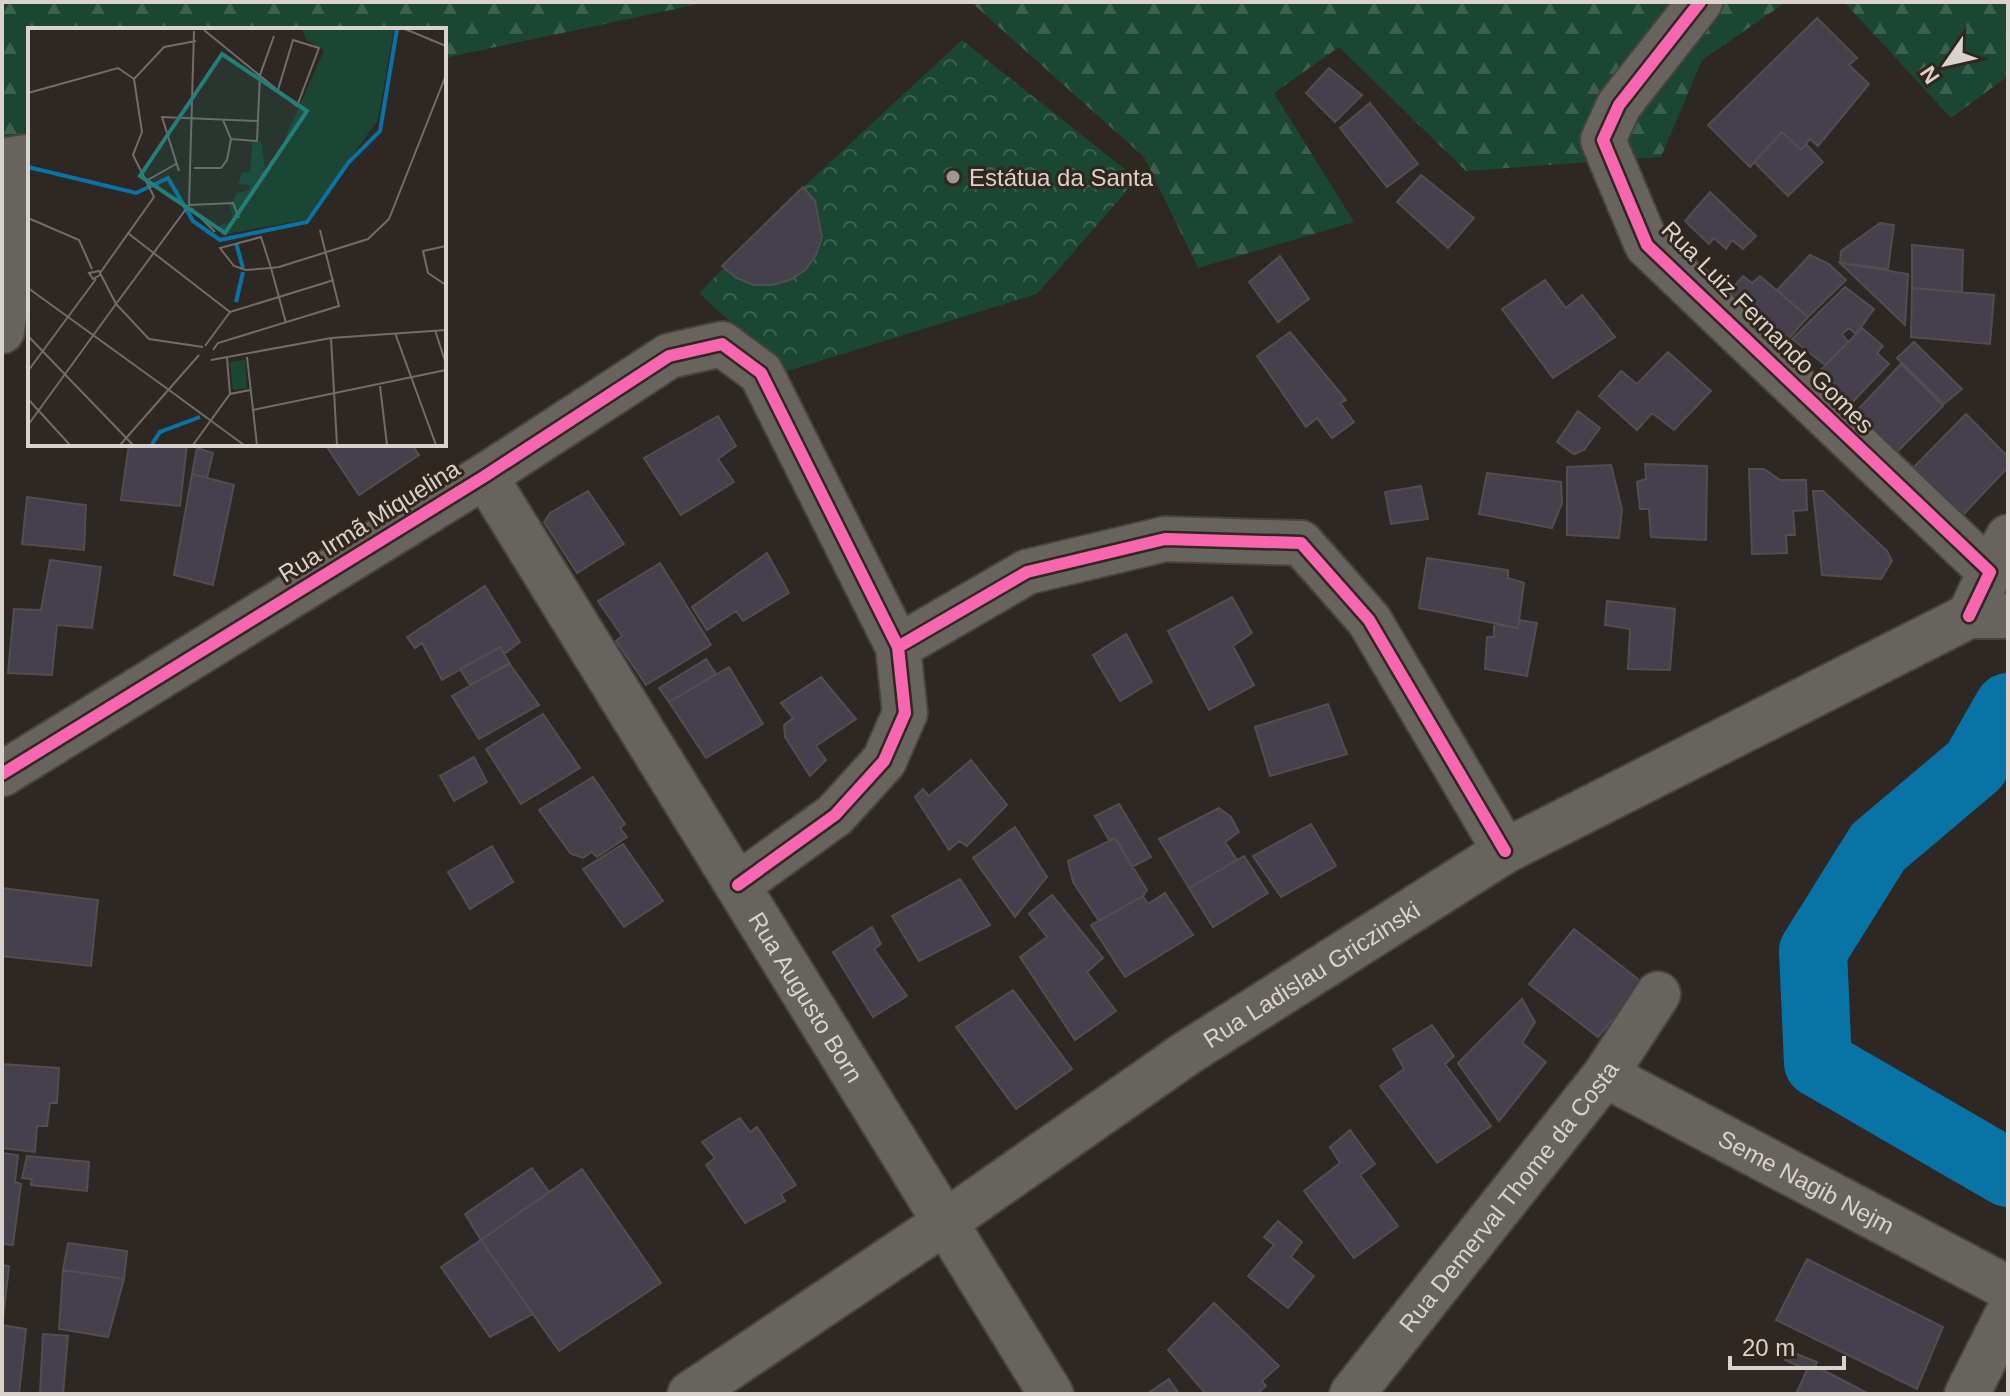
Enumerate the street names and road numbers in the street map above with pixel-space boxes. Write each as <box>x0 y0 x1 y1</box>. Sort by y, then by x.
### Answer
street label: Rua Luiz Fernando Gomes <box>1657 216 1879 438</box>
street label: Rua Irmã Miquelina <box>274 454 465 588</box>
street label: Rua Ladislau Griczinski <box>1198 895 1424 1053</box>
street label: Rua Augusto Born <box>744 907 869 1087</box>
street label: Rua Demerval Thome da Costa <box>1393 1056 1624 1337</box>
street label: Seme Nagib Nejm <box>1714 1124 1899 1239</box>

